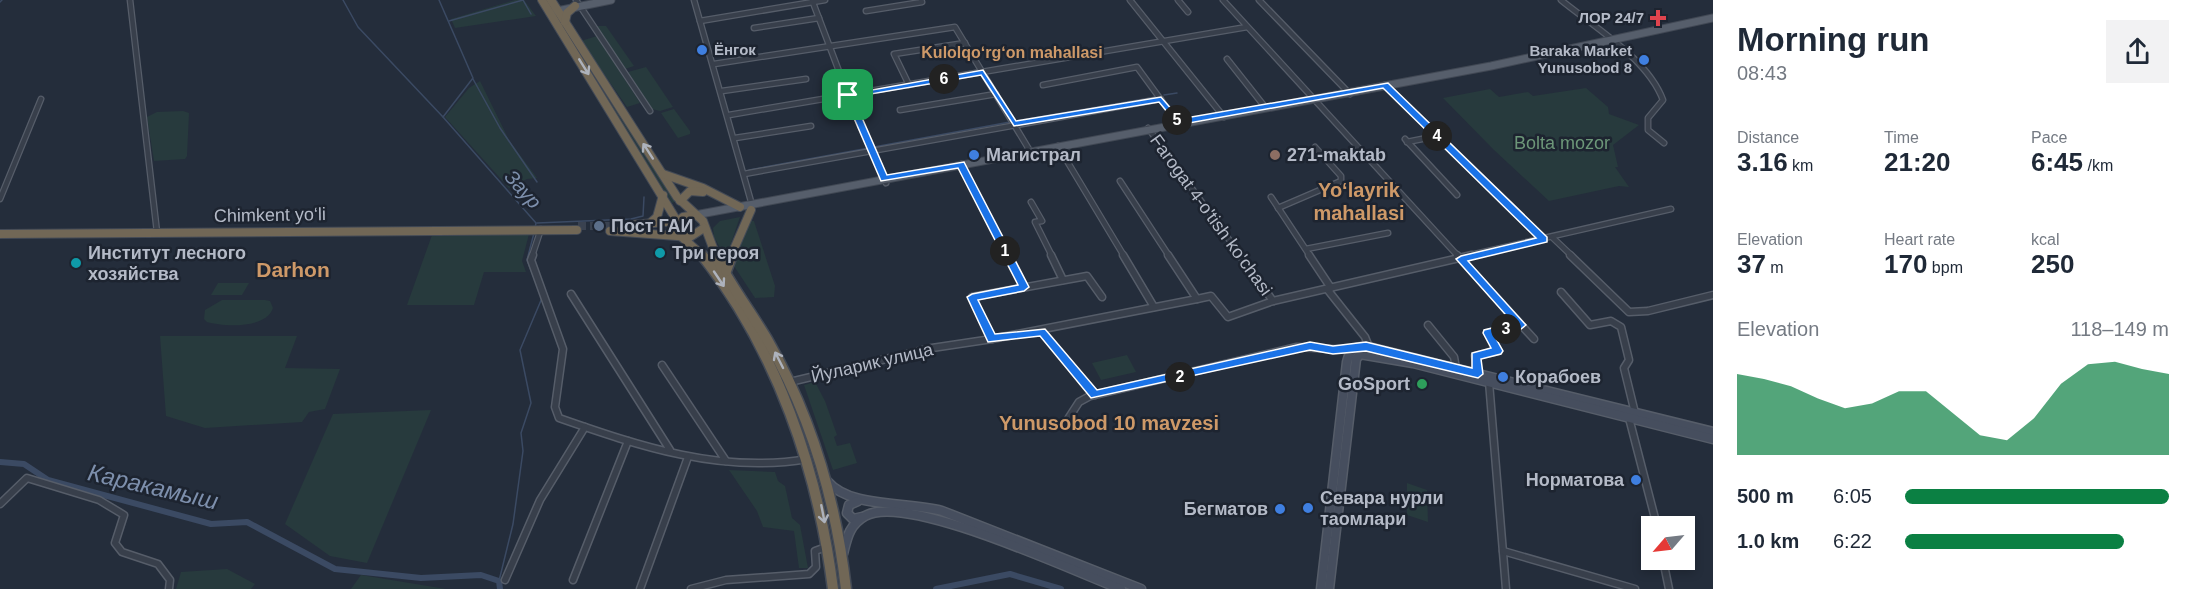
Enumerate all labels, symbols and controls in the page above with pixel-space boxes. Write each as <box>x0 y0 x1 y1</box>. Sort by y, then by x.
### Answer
place label: ЛОР 24/7 <box>1578 9 1644 26</box>
marker: ЛОР 24/7 <box>1649 9 1667 27</box>
button: share <box>2106 20 2169 83</box>
text: Morning run <box>1737 21 1929 58</box>
place label: Ёнгок <box>714 41 756 58</box>
place label: Baraka Market Yunusobod 8 <box>1529 42 1632 76</box>
marker: Ёнгок <box>695 43 709 57</box>
district label: Kulolqoʻrgʻon mahallasi <box>921 44 1103 61</box>
marker: Baraka Market Yunusobod 8 <box>1637 53 1651 67</box>
one-way arrow <box>578 59 591 76</box>
text: 08:43 <box>1737 62 1787 84</box>
pin: 6 <box>929 64 959 94</box>
pin <box>822 69 873 120</box>
text: 6 <box>940 70 948 87</box>
icon: arrive <box>831 78 864 111</box>
pin: 5 <box>1162 105 1192 135</box>
text: 5 <box>1173 111 1181 128</box>
pin: 4 <box>1422 121 1452 151</box>
text: 4 <box>1433 127 1441 144</box>
text: Distance <box>1737 129 1799 146</box>
text: Time <box>1884 129 1919 146</box>
text: Pace <box>2031 129 2067 146</box>
street label: Farogat 4-o'tish ko'chasi <box>1146 131 1276 299</box>
park label: Bolta mozor <box>1514 133 1610 153</box>
one-way arrow <box>642 143 654 160</box>
place label: Магистрал <box>986 145 1081 165</box>
place label: 271-maktab <box>1287 145 1386 165</box>
text: 3.16 <box>1737 147 1788 177</box>
text: 21:20 <box>1884 147 1951 177</box>
text: 6:45 <box>2031 147 2083 177</box>
marker: Магистрал <box>967 148 981 162</box>
marker: 271-maktab <box>1268 148 1282 162</box>
text: km <box>1788 157 1813 174</box>
text: /km <box>2083 157 2113 174</box>
water label: Заур <box>500 165 546 213</box>
district label: Yoʻlayrik mahallasi <box>1313 179 1405 224</box>
street label: Chimkent yo‘li <box>214 204 326 226</box>
place label: Пост ГАИ <box>611 216 694 236</box>
marker: Пост ГАИ <box>592 219 606 233</box>
text: Elevation <box>1737 231 1803 248</box>
text: Heart rate <box>1884 231 1955 248</box>
text: kcal <box>2031 231 2059 248</box>
pin: 1 <box>990 236 1020 266</box>
text: 1 <box>1001 242 1009 259</box>
place label: Институт лесного хозяйства <box>88 243 246 284</box>
place label: Три героя <box>672 243 759 263</box>
marker: Три героя <box>653 246 667 260</box>
text: 37 <box>1737 249 1766 279</box>
text: 170 <box>1884 249 1927 279</box>
text: 250 <box>2031 249 2074 279</box>
marker: Институт лесного хозяйства <box>69 256 83 270</box>
district label: Darhon <box>256 258 330 281</box>
text: m <box>1766 259 1784 276</box>
text: bpm <box>1927 259 1963 276</box>
one-way arrow <box>713 271 725 287</box>
pin: 3 <box>1491 314 1521 344</box>
text: Elevation <box>1737 318 1819 340</box>
text: 118–149 m <box>2070 318 2169 340</box>
text: 3 <box>1502 320 1510 337</box>
street label: Йуларик улица <box>809 338 936 387</box>
one-way arrow <box>772 352 784 370</box>
pin: 2 <box>1165 362 1195 392</box>
place label: Корабоев <box>1515 367 1601 387</box>
text: 2 <box>1176 368 1184 385</box>
marker: Корабоев <box>1496 370 1510 384</box>
place label: GoSport <box>1338 374 1410 394</box>
marker: GoSport <box>1415 377 1429 391</box>
district label: Yunusobod 10 mavzesi <box>999 412 1219 434</box>
water label: Каракамыш <box>85 458 221 515</box>
place label: Норматова <box>1526 470 1625 490</box>
marker: Норматова <box>1629 473 1643 487</box>
text: 500 m <box>1737 485 1794 507</box>
text: 6:05 <box>1833 485 1872 507</box>
place label: Севара нурли таомлари <box>1320 488 1444 529</box>
place label: Бегматов <box>1184 499 1268 519</box>
marker: Севара нурли таомлари <box>1301 501 1315 515</box>
marker: Бегматов <box>1273 502 1287 516</box>
one-way arrow <box>818 503 829 523</box>
north arrow <box>1641 516 1695 570</box>
map controls <box>1641 516 1695 570</box>
text: 1.0 km <box>1737 530 1799 552</box>
text: 6:22 <box>1833 530 1872 552</box>

